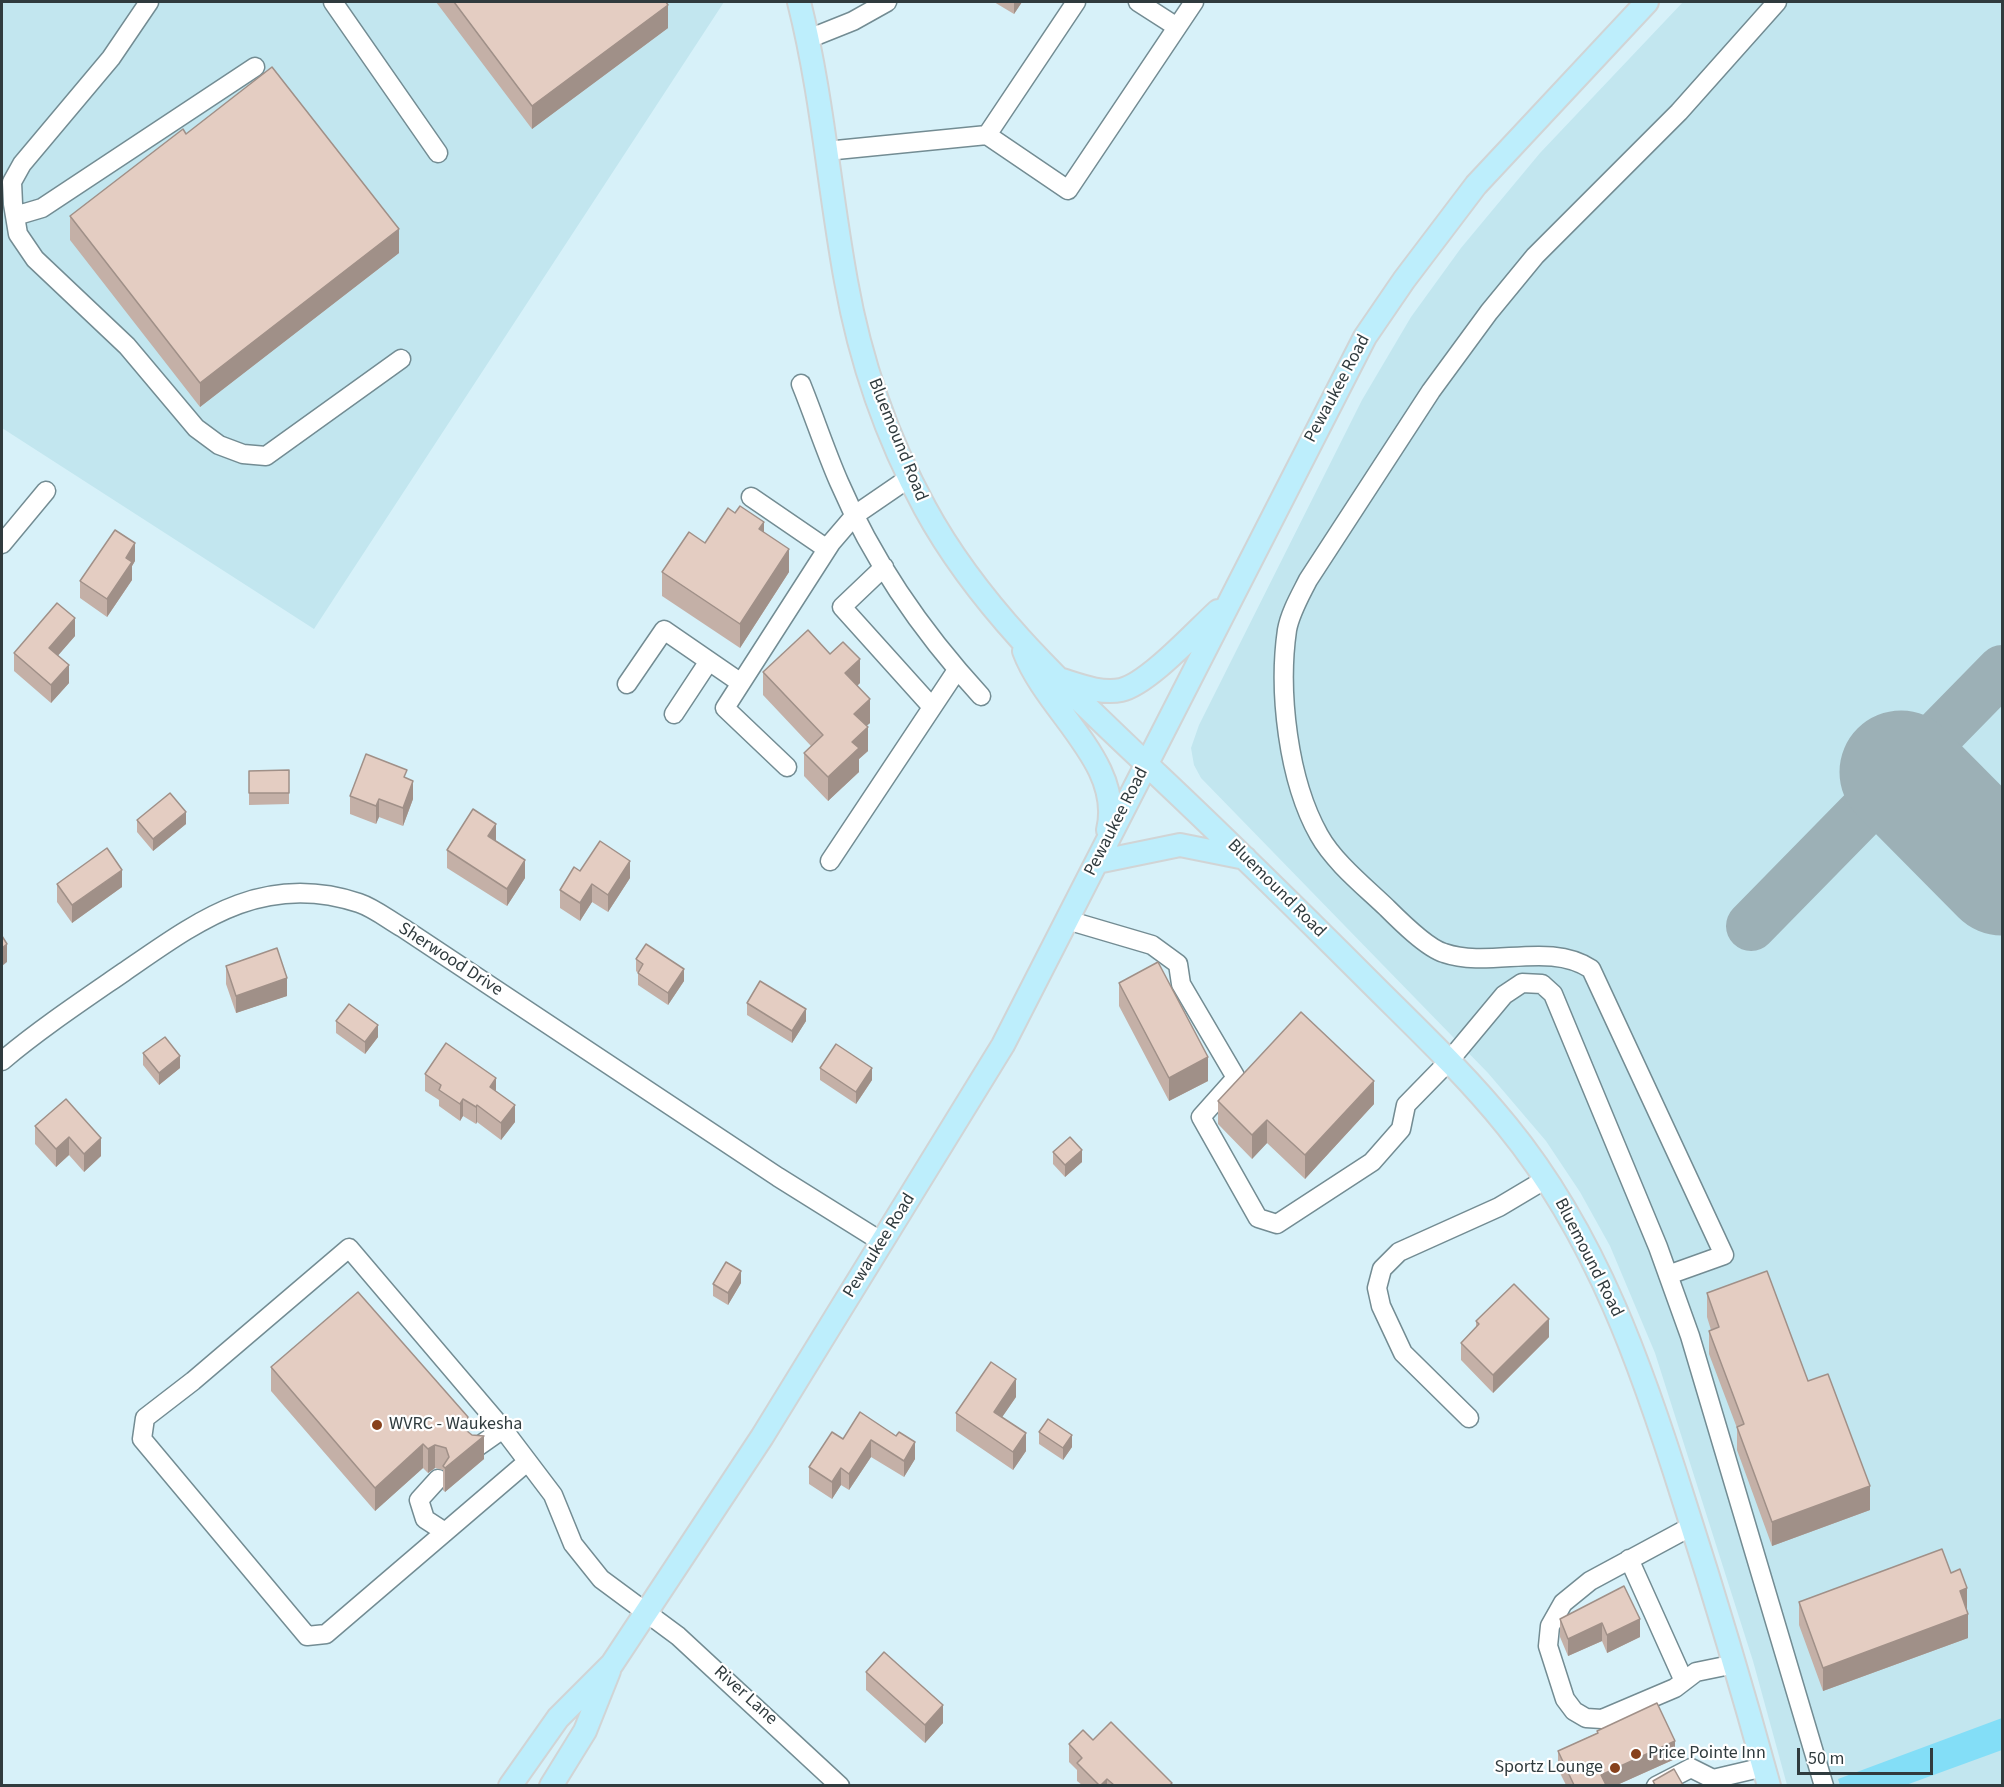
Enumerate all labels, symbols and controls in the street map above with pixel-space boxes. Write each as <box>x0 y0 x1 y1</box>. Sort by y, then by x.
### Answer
street label: Pewaukee Road <box>1301 331 1375 447</box>
street label: Bluemound Road <box>863 375 931 505</box>
street label: Pewaukee Road <box>1080 764 1154 880</box>
street label: Bluemound Road <box>1222 835 1330 943</box>
street label: Sherwood Drive <box>394 918 506 1002</box>
street label: Pewaukee Road <box>839 1190 921 1302</box>
street label: Bluemound Road <box>1549 1195 1627 1321</box>
place label: WVRC - Waukesha <box>389 1414 522 1436</box>
marker: WVRC - Waukesha <box>370 1418 384 1432</box>
street label: River Lane <box>709 1662 781 1730</box>
scale bar <box>1800 1736 1936 1774</box>
place label: Price Pointe Inn <box>1648 1743 1766 1765</box>
text: 50 m <box>1808 1746 1844 1771</box>
marker: Price Pointe Inn <box>1629 1747 1643 1761</box>
place label: Sportz Lounge <box>1494 1757 1603 1779</box>
marker: Sportz Lounge <box>1608 1761 1622 1775</box>

